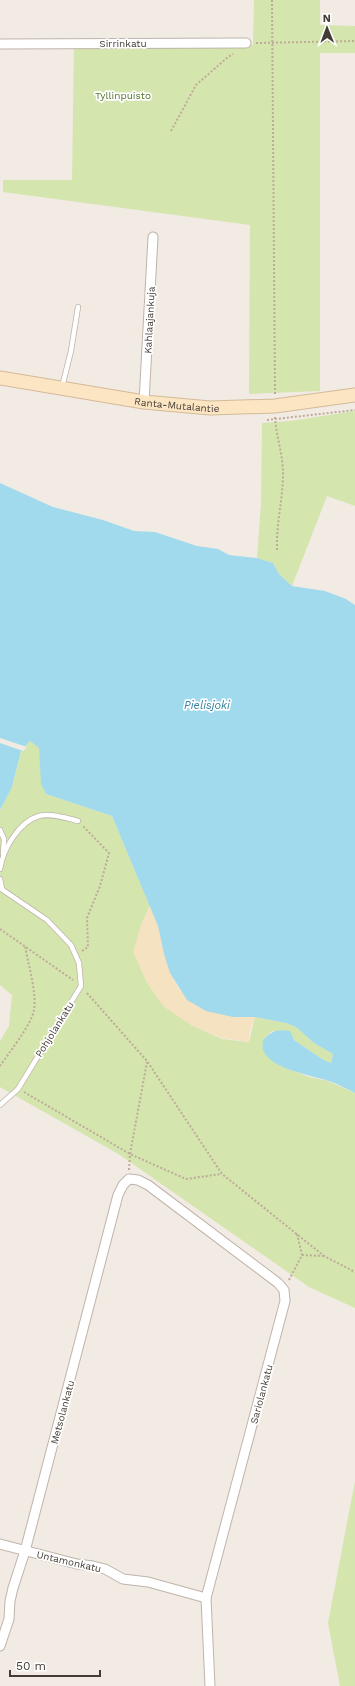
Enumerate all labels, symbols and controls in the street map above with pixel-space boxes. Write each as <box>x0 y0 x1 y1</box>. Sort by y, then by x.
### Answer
north arrow <box>307 8 347 48</box>
text: N <box>323 12 331 25</box>
street label: Sirrinkatu <box>99 38 147 49</box>
park label: Tyllinpuisto <box>95 90 151 101</box>
street label: Kahlaajankuja <box>142 286 157 354</box>
street label: Ranta-Mutalantie <box>134 395 220 414</box>
water label: Pielisjoki <box>184 699 231 712</box>
street label: Pohjolankatu <box>33 1000 76 1059</box>
street label: Sariolankatu <box>248 1363 275 1425</box>
street label: Metsolankatu <box>49 1379 76 1445</box>
street label: Untamonkatu <box>35 1549 102 1574</box>
scale bar <box>10 1652 100 1678</box>
text: 50 m <box>16 1659 46 1673</box>

